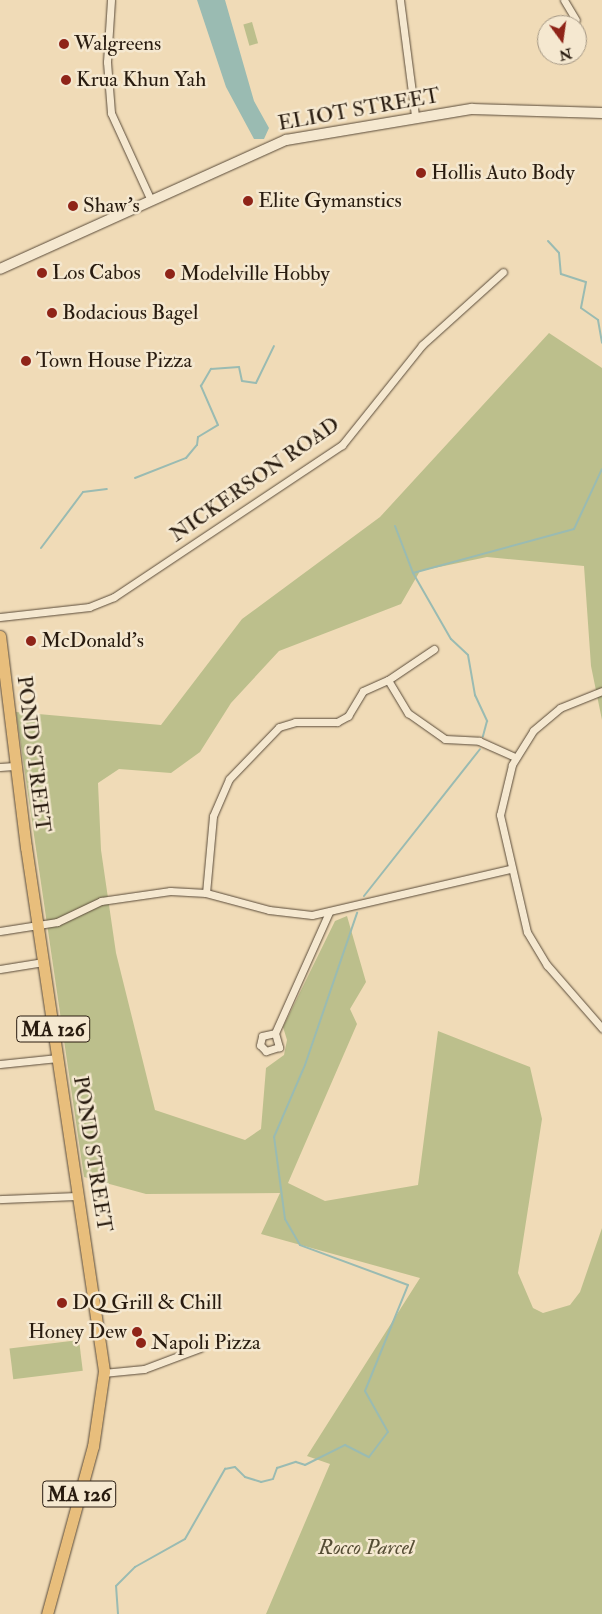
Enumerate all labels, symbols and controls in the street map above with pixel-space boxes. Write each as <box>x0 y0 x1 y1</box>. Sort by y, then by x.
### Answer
north arrow <box>537 15 587 65</box>
place label: Walgreens <box>74 31 161 57</box>
marker: Walgreens <box>58 38 70 50</box>
text: N <box>557 44 574 64</box>
place label: Krua Khun Yah <box>76 67 206 93</box>
marker: Krua Khun Yah <box>60 74 72 86</box>
street label: ELIOT STREET <box>276 83 442 137</box>
place label: Hollis Auto Body <box>431 160 575 186</box>
marker: Hollis Auto Body <box>415 167 427 179</box>
place label: Elite Gymanstics <box>258 188 402 214</box>
place label: Shaw's <box>83 193 140 219</box>
marker: Elite Gymanstics <box>242 195 254 207</box>
marker: Shaw's <box>67 200 79 212</box>
place label: Los Cabos <box>52 260 141 286</box>
place label: Modelville Hobby <box>180 261 330 287</box>
marker: Los Cabos <box>36 267 48 279</box>
marker: Modelville Hobby <box>164 268 176 280</box>
place label: Bodacious Bagel <box>62 300 198 326</box>
marker: Bodacious Bagel <box>46 307 58 319</box>
place label: Town House Pizza <box>36 348 192 374</box>
marker: Town House Pizza <box>20 355 32 367</box>
street label: NICKERSON ROAD <box>165 412 345 548</box>
place label: McDonald's <box>41 628 144 654</box>
marker: McDonald's <box>25 635 37 647</box>
street label: POND STREET <box>11 674 55 834</box>
road number: MA 126 <box>15 1012 90 1046</box>
street label: POND STREET <box>67 1074 117 1234</box>
place label: DQ Grill & Chill <box>72 1290 222 1316</box>
marker: DQ Grill & Chill <box>56 1297 68 1309</box>
place label: Honey Dew <box>28 1319 127 1345</box>
marker: Honey Dew <box>131 1326 143 1338</box>
place label: Napoli Pizza <box>151 1330 261 1356</box>
marker: Napoli Pizza <box>135 1337 147 1349</box>
road number: MA 126 <box>42 1476 116 1512</box>
park label: Rocco Parcel <box>318 1535 414 1561</box>

